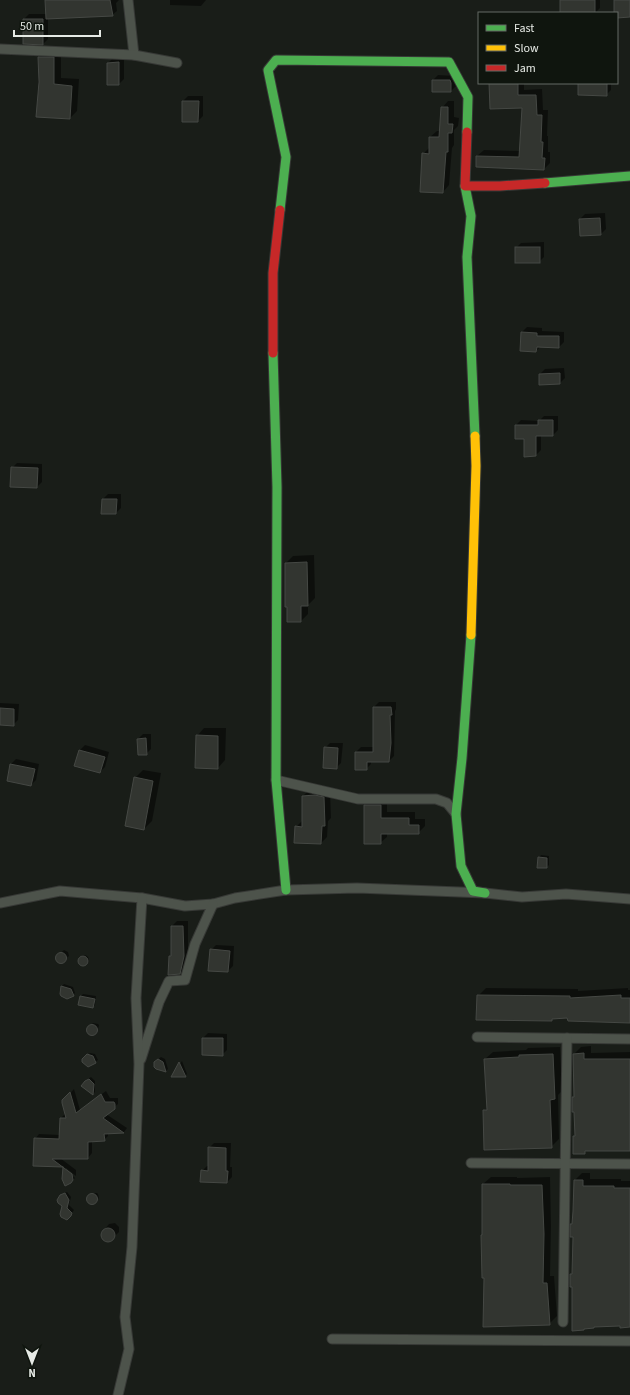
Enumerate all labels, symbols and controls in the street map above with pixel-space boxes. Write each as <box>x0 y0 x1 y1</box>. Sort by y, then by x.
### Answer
scale bar <box>14 12 100 38</box>
legend <box>478 12 618 84</box>
text: 50 m <box>20 18 44 35</box>
text: Fast <box>514 20 534 37</box>
text: Slow <box>514 40 539 57</box>
text: Jam <box>514 60 536 77</box>
north arrow <box>12 1343 52 1383</box>
text: N <box>28 1365 36 1380</box>

